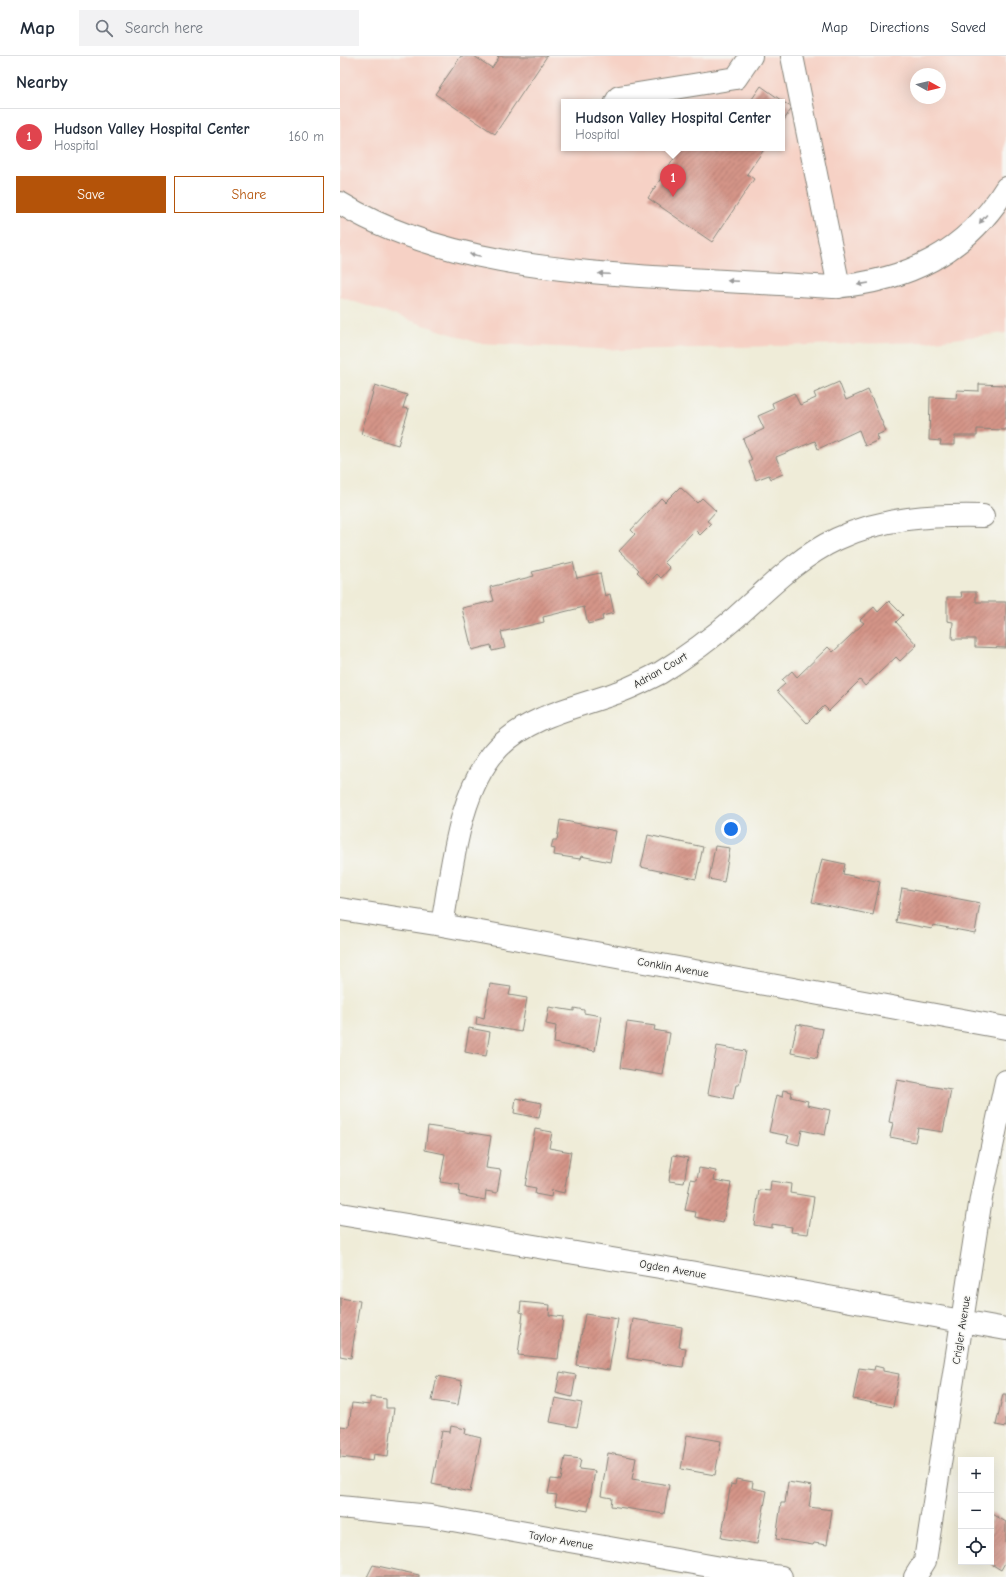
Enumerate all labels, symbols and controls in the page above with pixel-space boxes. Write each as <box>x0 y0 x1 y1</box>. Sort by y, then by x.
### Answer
search box <box>79 10 359 46</box>
text: Map <box>20 17 55 39</box>
icon: search <box>93 17 115 39</box>
text: Search here <box>125 19 203 37</box>
text: Map <box>821 19 848 36</box>
text: Directions <box>870 19 929 36</box>
text: Saved <box>951 19 986 36</box>
north arrow <box>910 68 946 104</box>
text: Nearby <box>16 73 67 92</box>
popup <box>561 99 785 151</box>
text: Hudson Valley Hospital Center <box>575 109 771 127</box>
text: Hudson Valley Hospital Center <box>54 120 250 138</box>
text: Hospital <box>575 127 620 142</box>
text: 1 <box>26 129 32 144</box>
text: 160 m <box>289 129 324 144</box>
text: Hospital <box>54 138 98 153</box>
pin: 1 <box>660 164 686 197</box>
button: Save <box>16 176 166 213</box>
button: Share <box>174 176 324 213</box>
one-way arrow <box>978 214 987 224</box>
one-way arrow <box>469 251 481 257</box>
one-way arrow <box>597 271 610 277</box>
one-way arrow <box>727 278 739 285</box>
one-way arrow <box>857 281 869 287</box>
street label: Adrian Court <box>631 649 690 691</box>
your location <box>721 819 741 839</box>
street label: Conklin Avenue <box>636 955 710 980</box>
street label: Ogden Avenue <box>639 1257 708 1282</box>
street label: Crigler Avenue <box>950 1295 973 1365</box>
map controls <box>958 1457 994 1565</box>
button: + <box>958 1457 994 1493</box>
button: − <box>958 1493 994 1529</box>
street label: Taylor Avenue <box>528 1528 595 1553</box>
button: locate <box>958 1529 994 1565</box>

